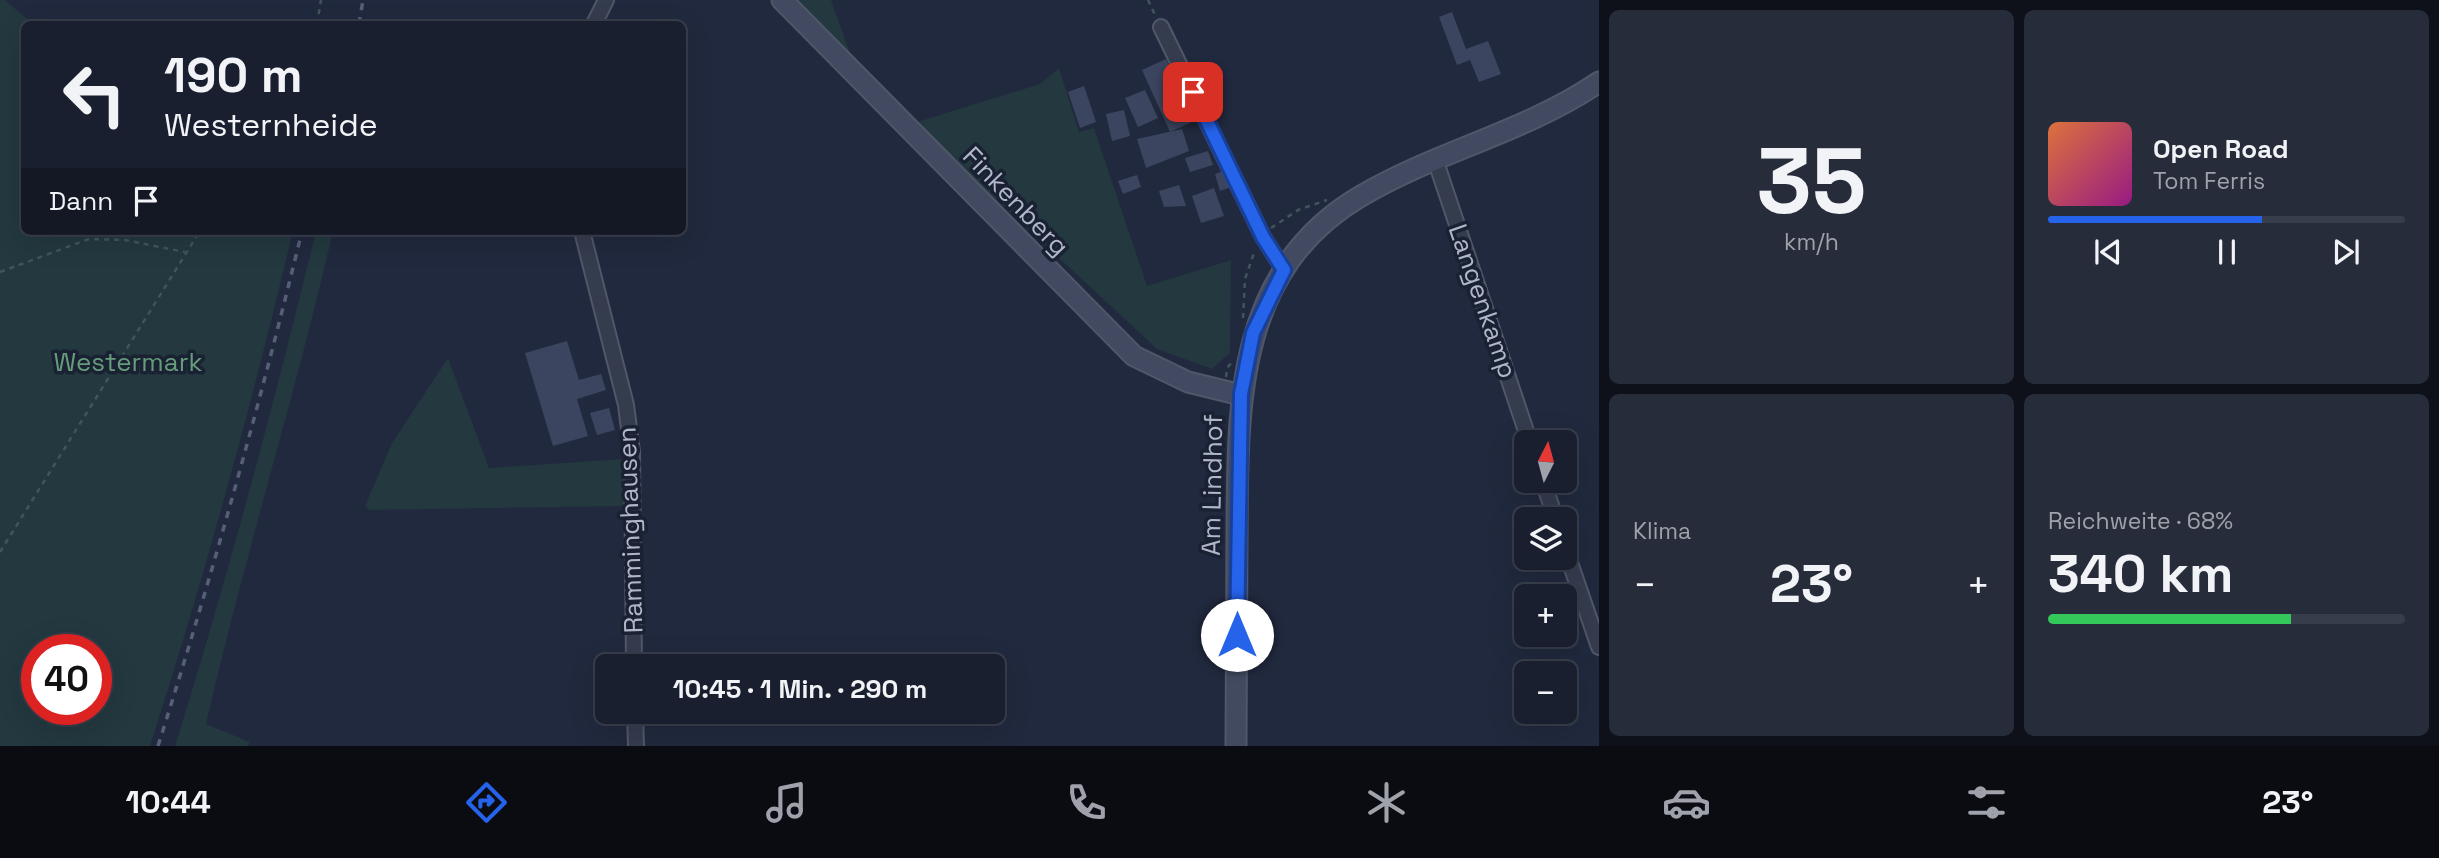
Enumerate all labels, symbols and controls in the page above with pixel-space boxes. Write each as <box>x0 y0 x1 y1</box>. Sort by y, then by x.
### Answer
text: 190 m <box>164 44 302 106</box>
icon: left <box>49 49 140 140</box>
pin <box>1163 62 1223 122</box>
icon: arrive <box>1174 73 1212 111</box>
text: Westernheide <box>164 105 378 145</box>
text: 35 <box>1757 123 1866 240</box>
text: Open Road <box>2153 132 2289 166</box>
street label: Finkenberg <box>955 139 1077 263</box>
text: Tom Ferris <box>2153 166 2265 196</box>
icon: arrive <box>127 182 165 220</box>
text: Dann <box>49 184 113 218</box>
street label: Langenkamp <box>1441 219 1525 383</box>
text: km/h <box>1784 227 1839 257</box>
icon: previous <box>2089 233 2127 271</box>
icon: pause <box>2208 233 2246 271</box>
icon: next <box>2327 233 2365 271</box>
park label: Westermark <box>54 345 202 379</box>
street label: Am Lindhof <box>1194 414 1230 556</box>
street label: Ramminghausen <box>609 426 651 634</box>
north arrow <box>1514 430 1577 494</box>
map controls <box>1514 430 1577 724</box>
text: Reichweite · 68% <box>2048 506 2233 536</box>
button: layers <box>1514 507 1577 570</box>
text: Klima <box>1633 516 1691 546</box>
text: 340 km <box>2048 541 2233 607</box>
text: 23° <box>1770 551 1853 617</box>
text: − <box>1633 561 1657 609</box>
text: + <box>1966 561 1990 609</box>
button: + <box>1514 584 1577 647</box>
position arrow <box>1200 598 1274 672</box>
speed limit sign: 40 <box>21 634 112 725</box>
button: − <box>1514 661 1577 724</box>
text: 10:45 · 1 Min. · 290 m <box>673 672 927 706</box>
icon: directions <box>462 778 511 827</box>
icon: music <box>762 778 811 827</box>
icon: phone <box>1062 778 1111 827</box>
icon: climate <box>1362 778 1411 827</box>
icon: car <box>1662 778 1711 827</box>
icon: filters <box>1962 778 2011 827</box>
text: 10:44 <box>126 782 211 822</box>
text: 23° <box>2262 782 2313 822</box>

